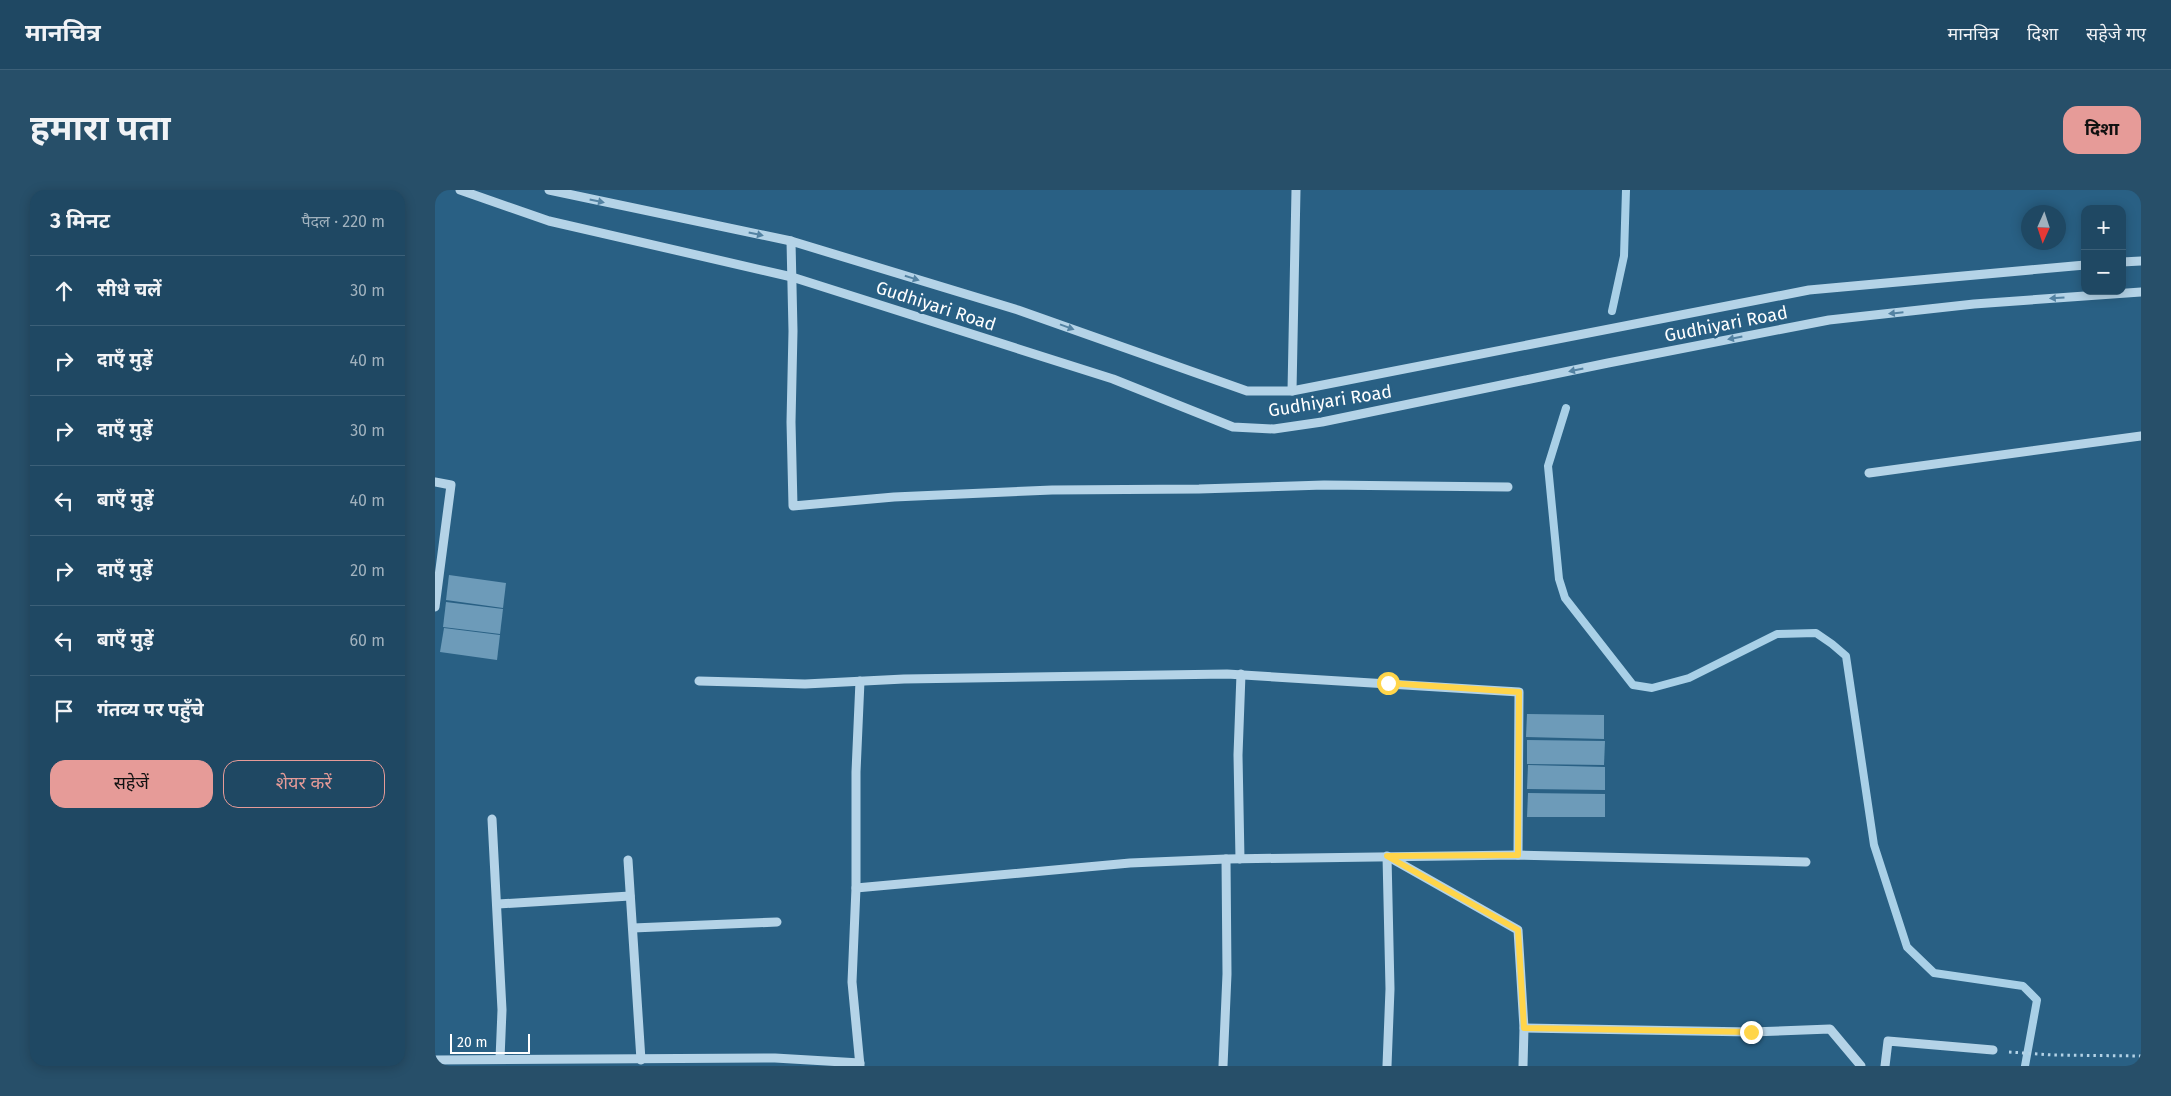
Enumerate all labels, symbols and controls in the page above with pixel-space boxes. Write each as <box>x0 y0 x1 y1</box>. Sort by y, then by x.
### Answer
text: मानचित्र <box>25 19 101 47</box>
text: मानचित्र <box>1947 23 1999 45</box>
text: दिशा <box>2027 23 2058 45</box>
text: सहेजे गए <box>2086 23 2146 45</box>
button: दिशा <box>2063 106 2141 154</box>
text: हमारा पता <box>30 107 170 149</box>
one-way arrow <box>589 197 605 205</box>
north arrow <box>2021 205 2066 250</box>
map controls <box>2081 205 2126 295</box>
button: + <box>2081 205 2126 250</box>
text: 3 मिनट <box>50 208 110 234</box>
text: पैदल · 220 m <box>302 212 385 231</box>
one-way arrow <box>748 230 763 238</box>
button: − <box>2081 250 2126 295</box>
one-way arrow <box>905 274 920 282</box>
street label: Gudhiyari Road <box>873 276 999 336</box>
icon: ahead <box>50 277 78 305</box>
text: सीधे चलें <box>97 278 161 301</box>
text: 30 m <box>350 281 385 300</box>
one-way arrow <box>2049 295 2065 303</box>
street label: Gudhiyari Road <box>1663 301 1789 347</box>
one-way arrow <box>1887 309 1903 317</box>
one-way arrow <box>1060 323 1075 331</box>
one-way arrow <box>1727 335 1743 343</box>
icon: right <box>50 347 78 375</box>
text: दाएँ मुड़ें <box>97 348 153 371</box>
text: 40 m <box>350 351 385 370</box>
one-way arrow <box>1567 366 1583 374</box>
street label: Gudhiyari Road <box>1267 380 1393 422</box>
icon: right <box>50 417 78 445</box>
text: दाएँ मुड़ें <box>97 418 153 441</box>
text: 30 m <box>350 421 385 440</box>
icon: left <box>50 487 78 515</box>
text: बाएँ मुड़ें <box>97 488 154 511</box>
text: 40 m <box>350 491 385 510</box>
icon: right <box>50 557 78 585</box>
text: दाएँ मुड़ें <box>97 558 153 581</box>
text: 20 m <box>350 561 385 580</box>
icon: left <box>50 627 78 655</box>
text: बाएँ मुड़ें <box>97 628 154 651</box>
text: 60 m <box>350 631 385 650</box>
route start <box>1377 672 1400 695</box>
icon: arrive <box>50 697 78 725</box>
text: गंतव्य पर पहुँचे <box>97 698 204 721</box>
button: सहेजें <box>50 760 213 808</box>
button: शेयर करें <box>223 760 385 808</box>
route end <box>1740 1021 1763 1044</box>
scale bar <box>450 1031 530 1054</box>
text: 20 m <box>457 1034 487 1051</box>

